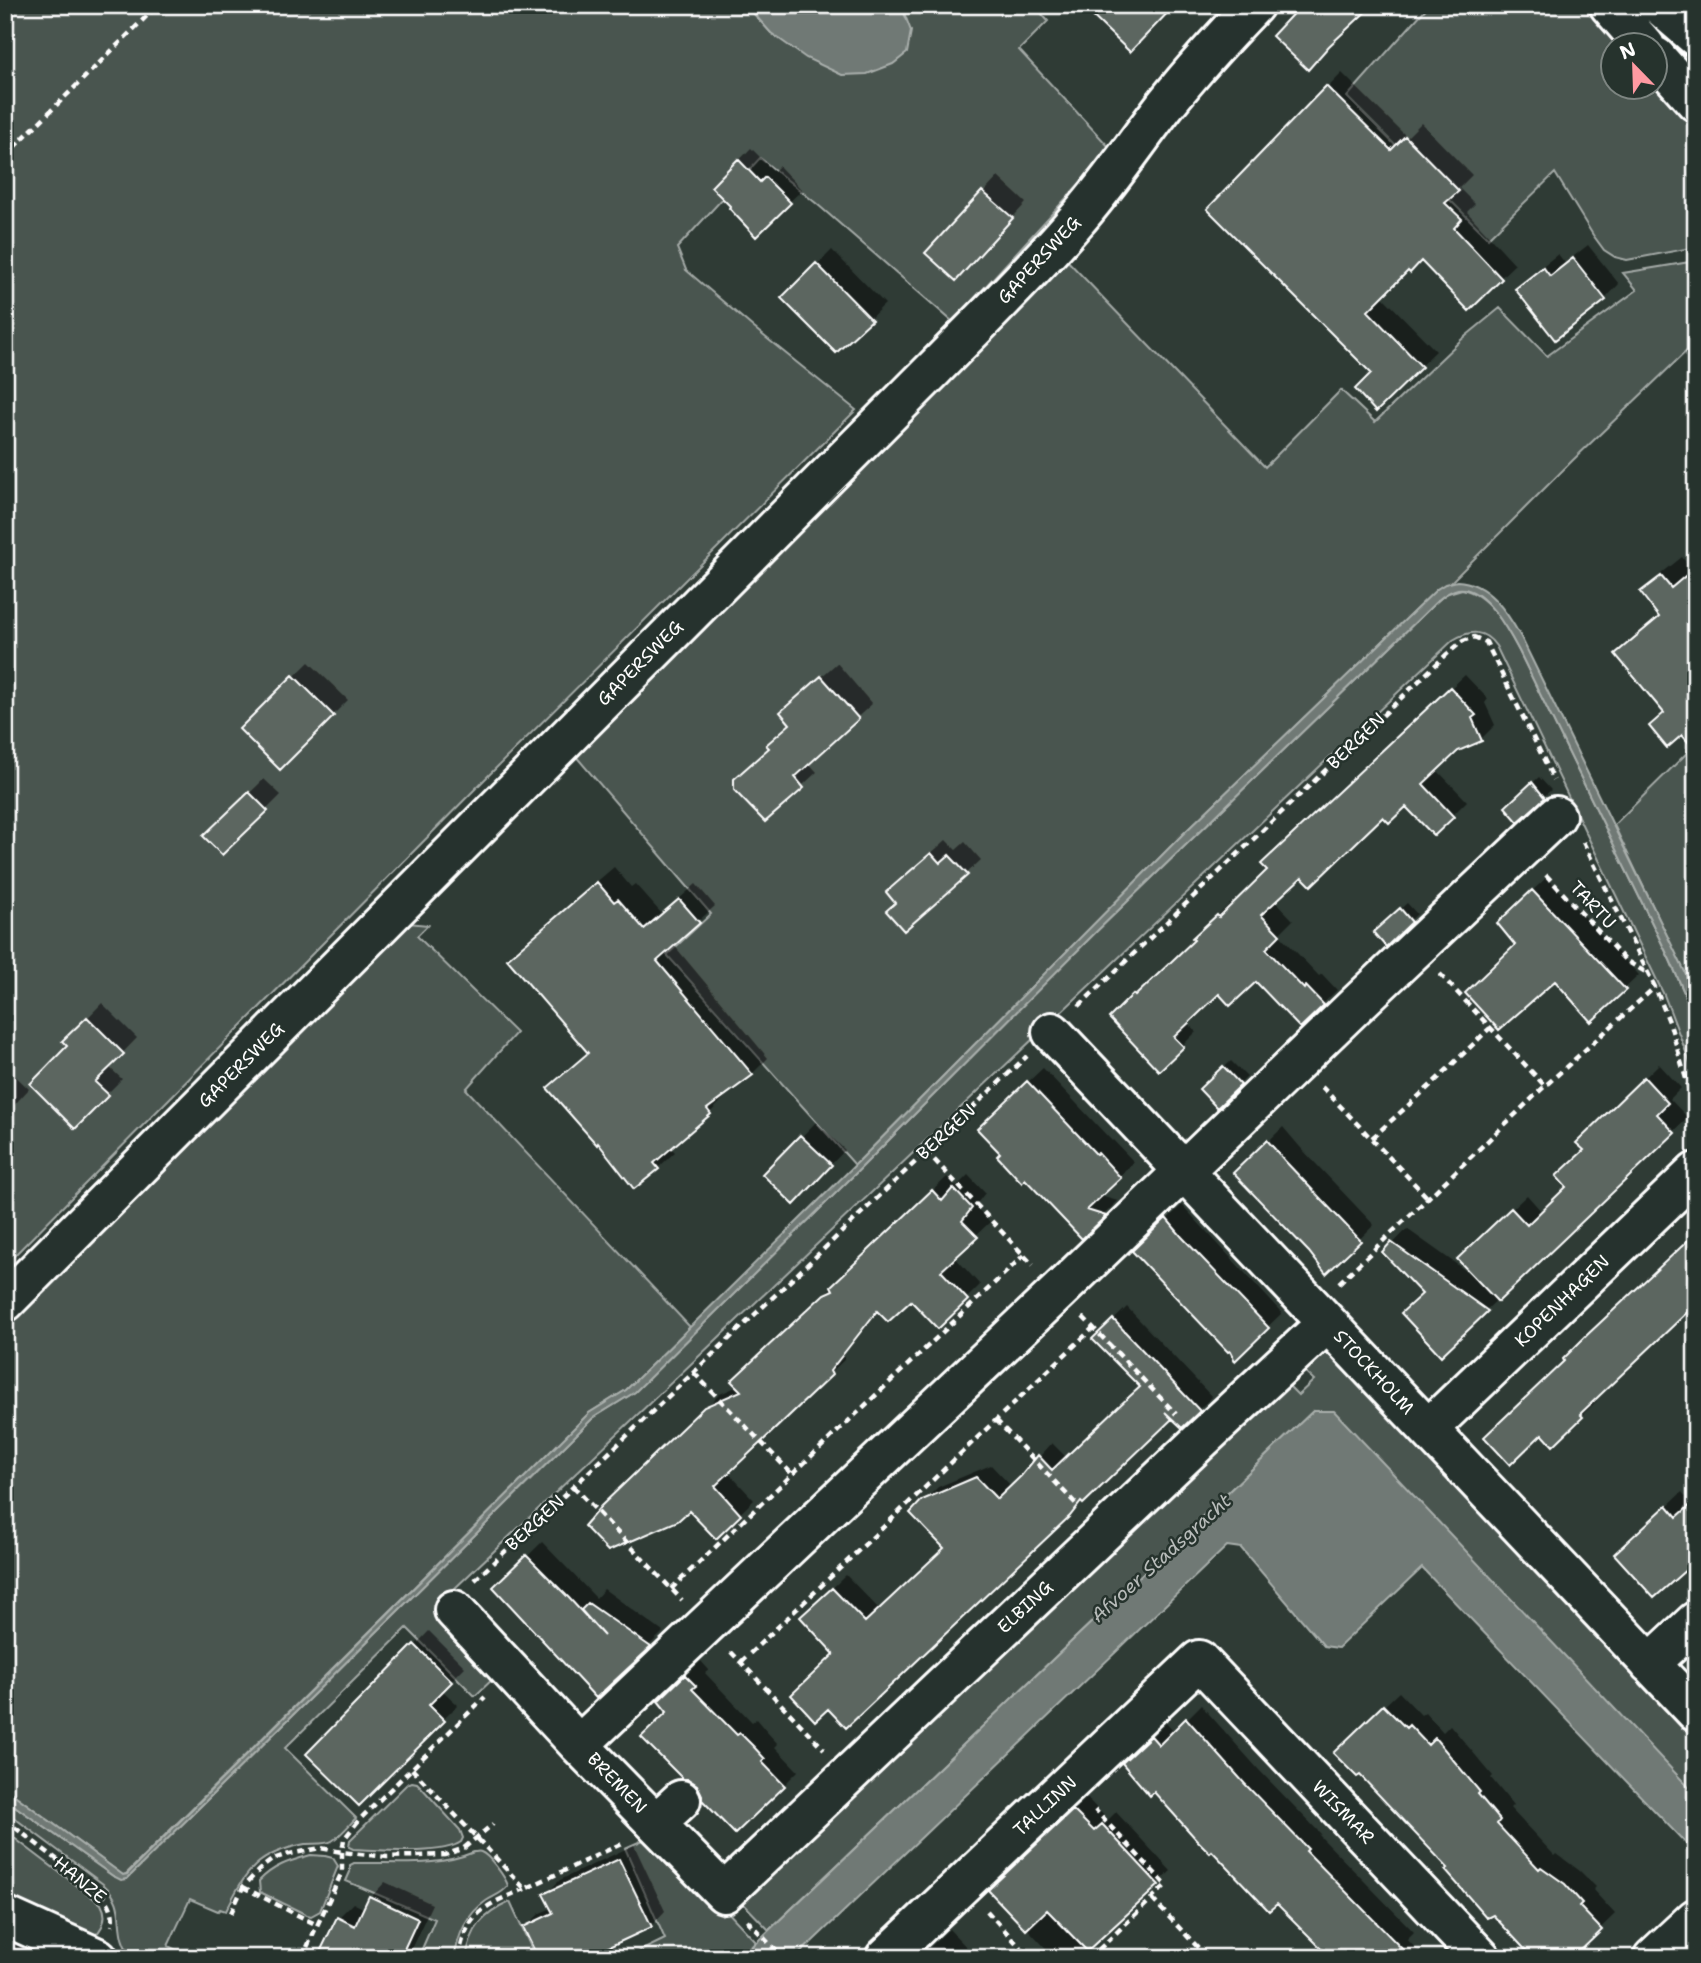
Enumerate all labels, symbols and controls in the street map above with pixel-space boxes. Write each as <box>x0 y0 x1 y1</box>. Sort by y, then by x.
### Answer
north arrow <box>1600 32 1670 102</box>
text: N <box>1616 36 1639 65</box>
street label: GAPERSWEG <box>992 211 1086 309</box>
street label: GAPERSWEG <box>592 615 688 711</box>
street label: BERGEN <box>1322 707 1390 775</box>
street label: TARTU <box>1565 876 1621 934</box>
street label: GAPERSWEG <box>193 1017 289 1113</box>
street label: BERGEN <box>911 1099 981 1165</box>
street label: KOPENHAGEN <box>1509 1250 1615 1352</box>
street label: STOCKHOLM <box>1328 1324 1420 1420</box>
water label: Afvoer Stadsgracht <box>1086 1488 1237 1628</box>
street label: BERGEN <box>500 1490 570 1556</box>
street label: ELBING <box>992 1575 1058 1639</box>
street label: BREMEN <box>582 1747 652 1819</box>
street label: TALLINN <box>1008 1770 1082 1842</box>
street label: WISMAR <box>1307 1775 1379 1849</box>
street label: HANZE <box>49 1851 111 1909</box>

